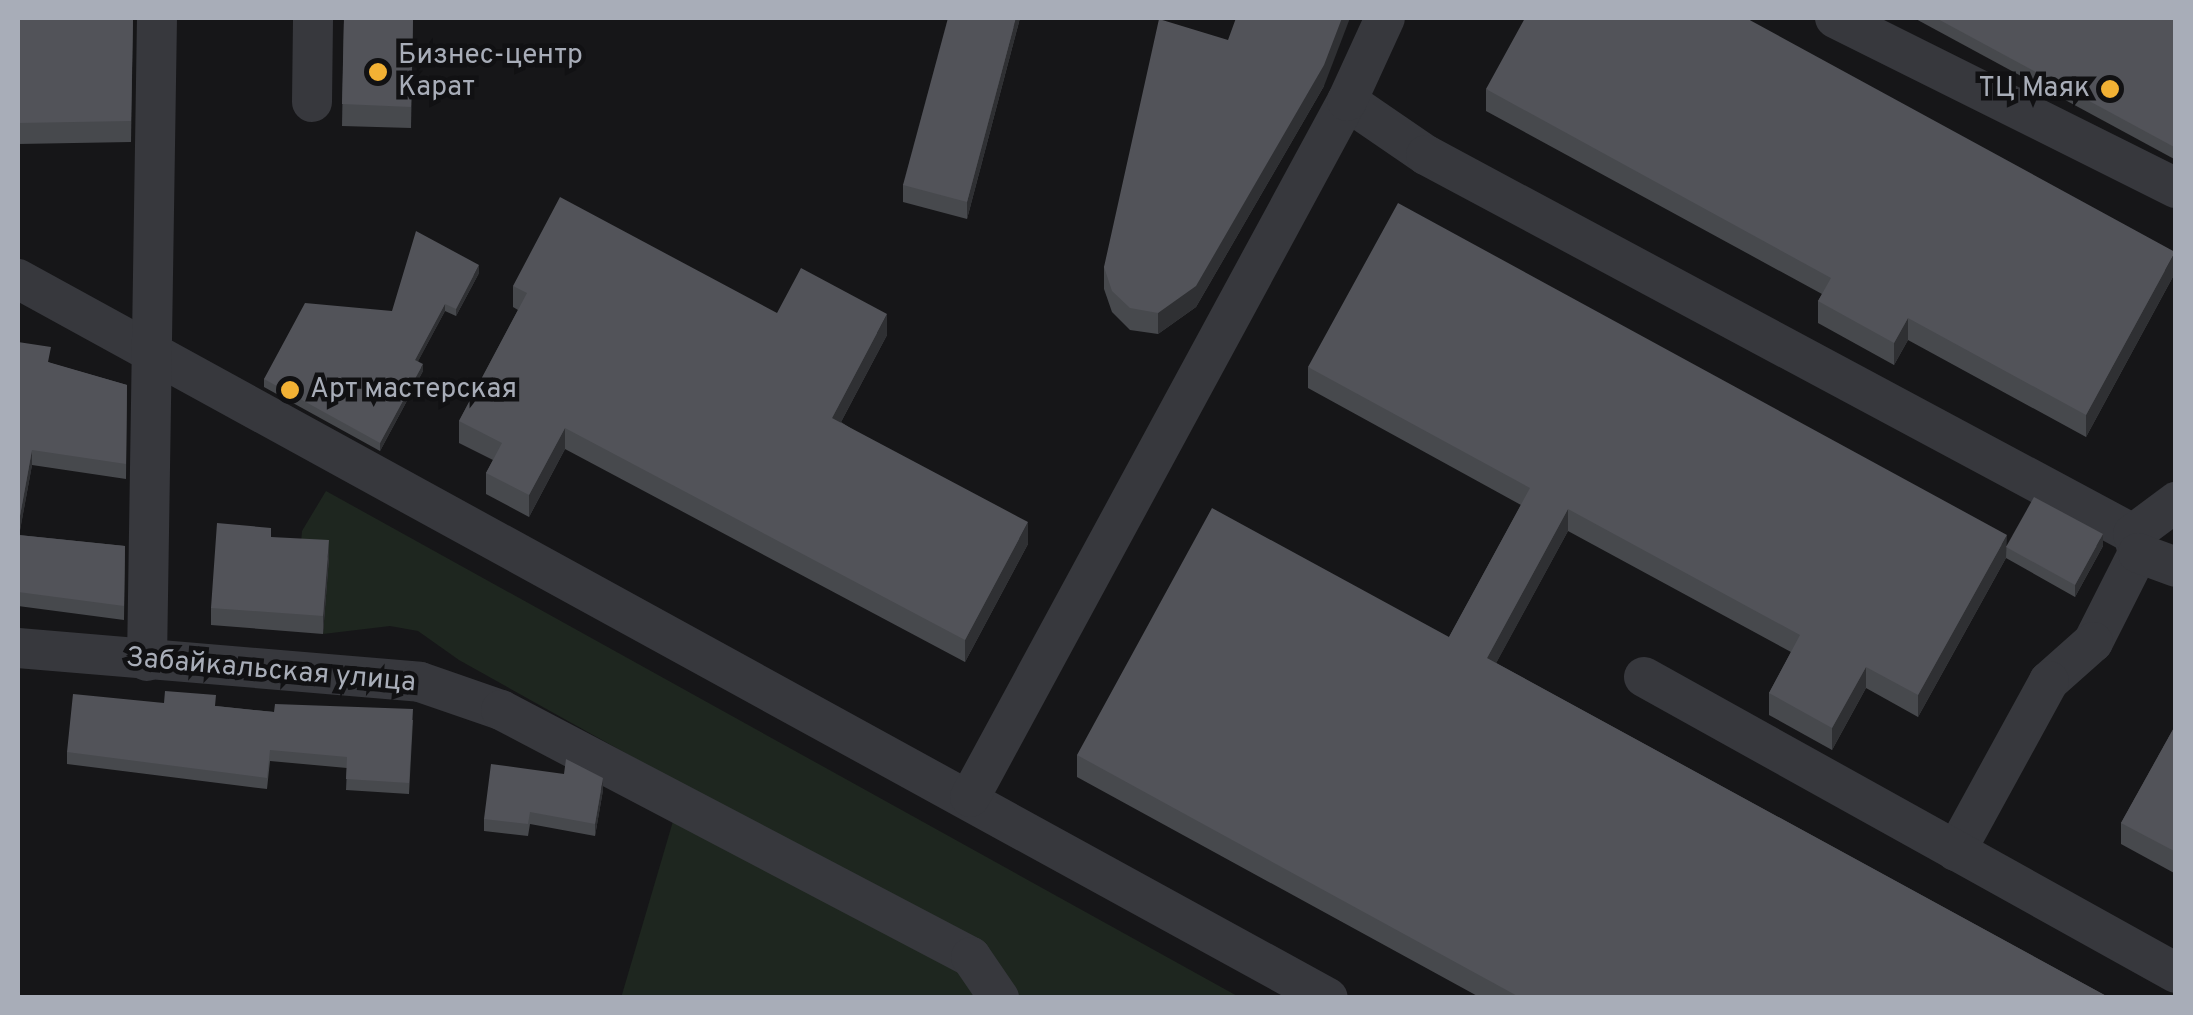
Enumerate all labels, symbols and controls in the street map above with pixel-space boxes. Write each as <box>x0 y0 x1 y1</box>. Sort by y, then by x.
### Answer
place label: Бизнес-центр Карат <box>398 39 583 105</box>
marker: Бизнес-центр Карат <box>367 61 389 83</box>
place label: ТЦ Маяк <box>1978 72 2090 106</box>
marker: ТЦ Маяк <box>2099 78 2121 100</box>
place label: Арт мастерская <box>310 373 517 407</box>
marker: Арт мастерская <box>279 379 301 401</box>
street label: Забайкальская улица <box>125 642 417 700</box>

